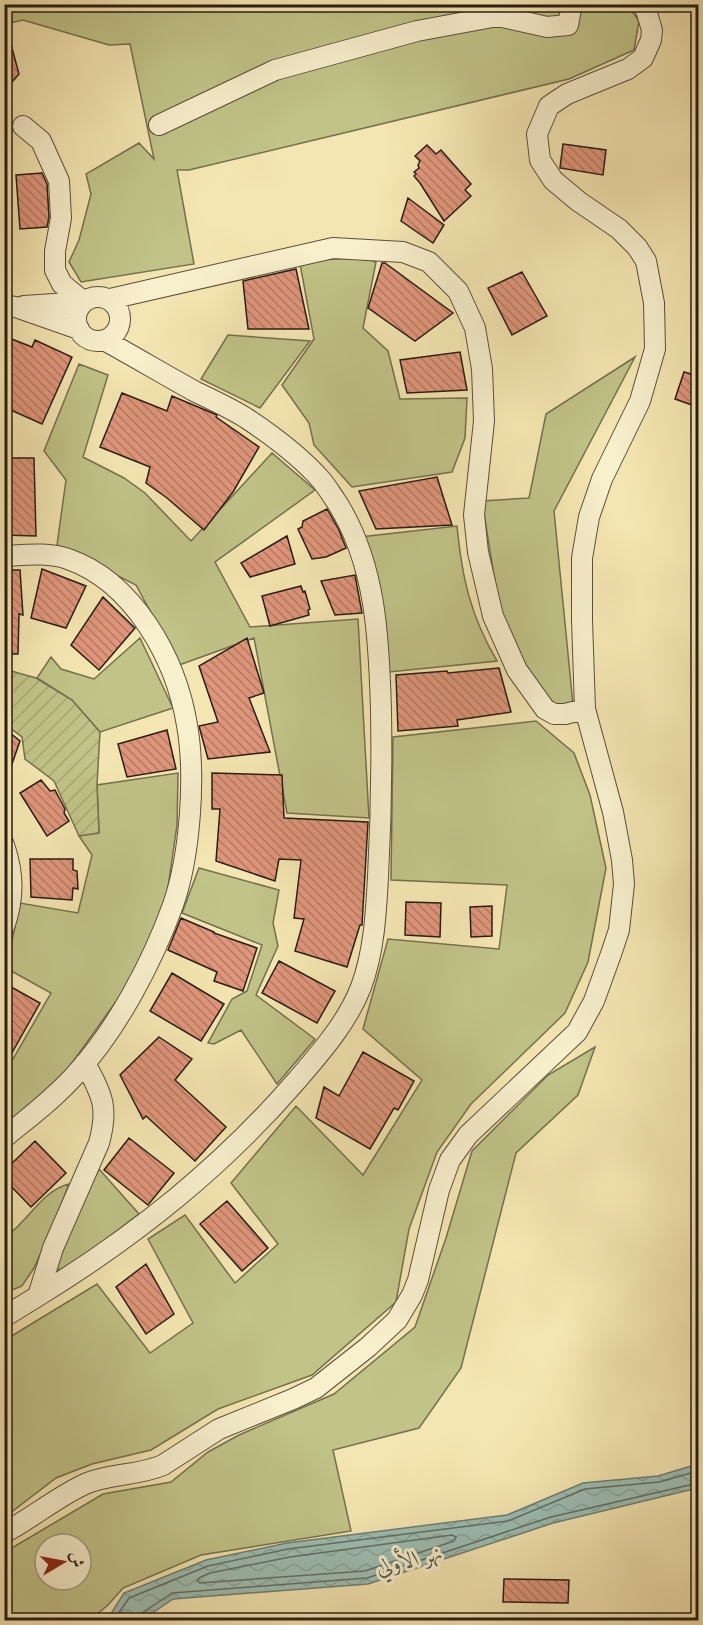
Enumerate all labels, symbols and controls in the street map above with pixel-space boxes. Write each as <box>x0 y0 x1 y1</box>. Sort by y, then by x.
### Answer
north arrow <box>33 1532 93 1592</box>
water label: نهر الأولي <box>373 1536 446 1586</box>
text: ش <box>63 1550 88 1570</box>

